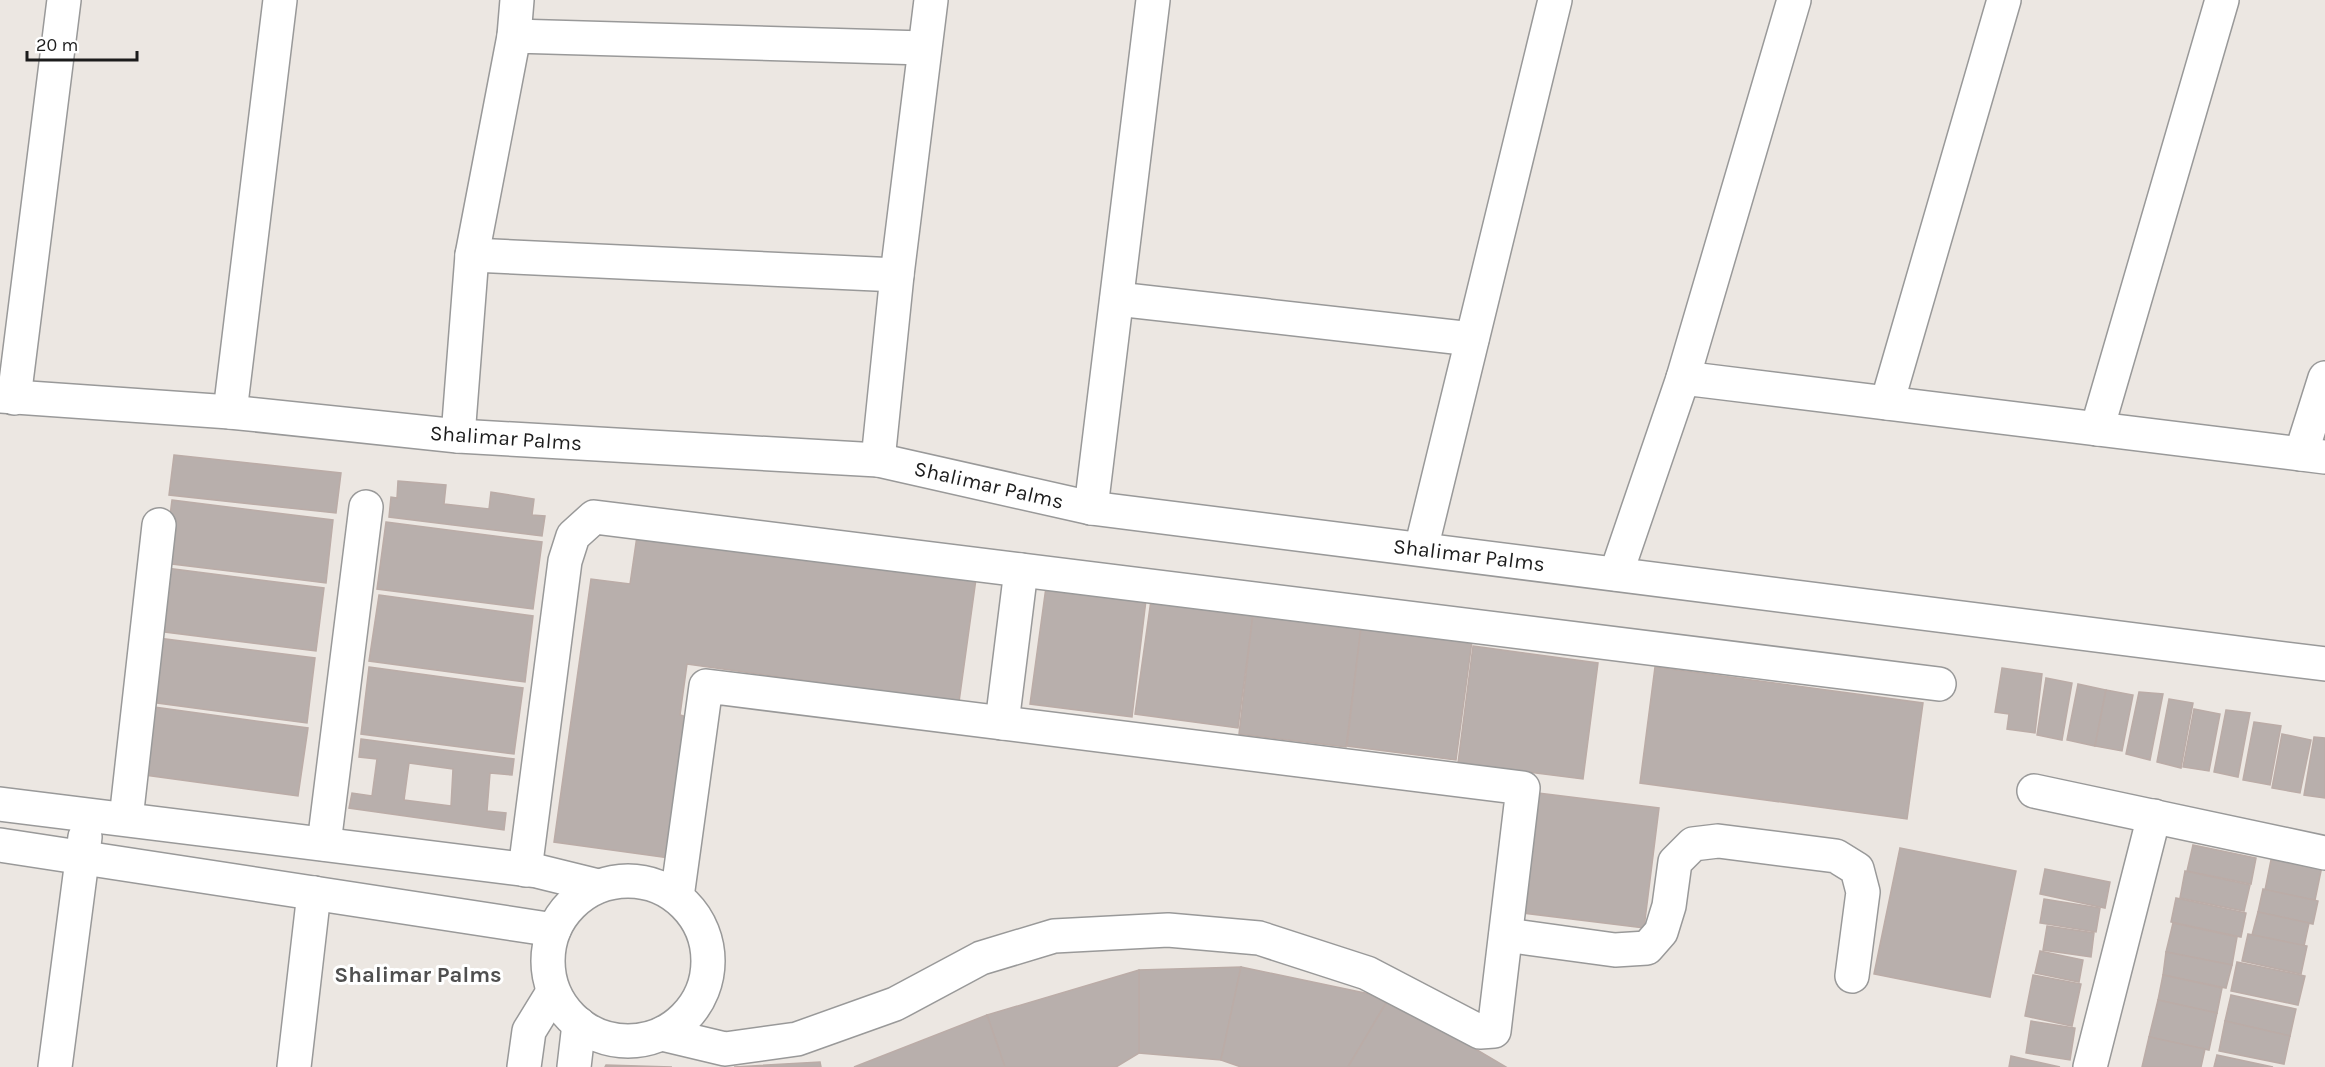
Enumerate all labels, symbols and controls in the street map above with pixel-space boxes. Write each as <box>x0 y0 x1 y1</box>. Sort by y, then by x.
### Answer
scale bar <box>27 24 136 62</box>
text: 20 m <box>36 34 78 56</box>
street label: Shalimar Palms <box>429 421 583 455</box>
street label: Shalimar Palms <box>912 456 1066 514</box>
street label: Shalimar Palms <box>1392 534 1546 576</box>
district label: Shalimar Palms <box>334 962 502 988</box>

